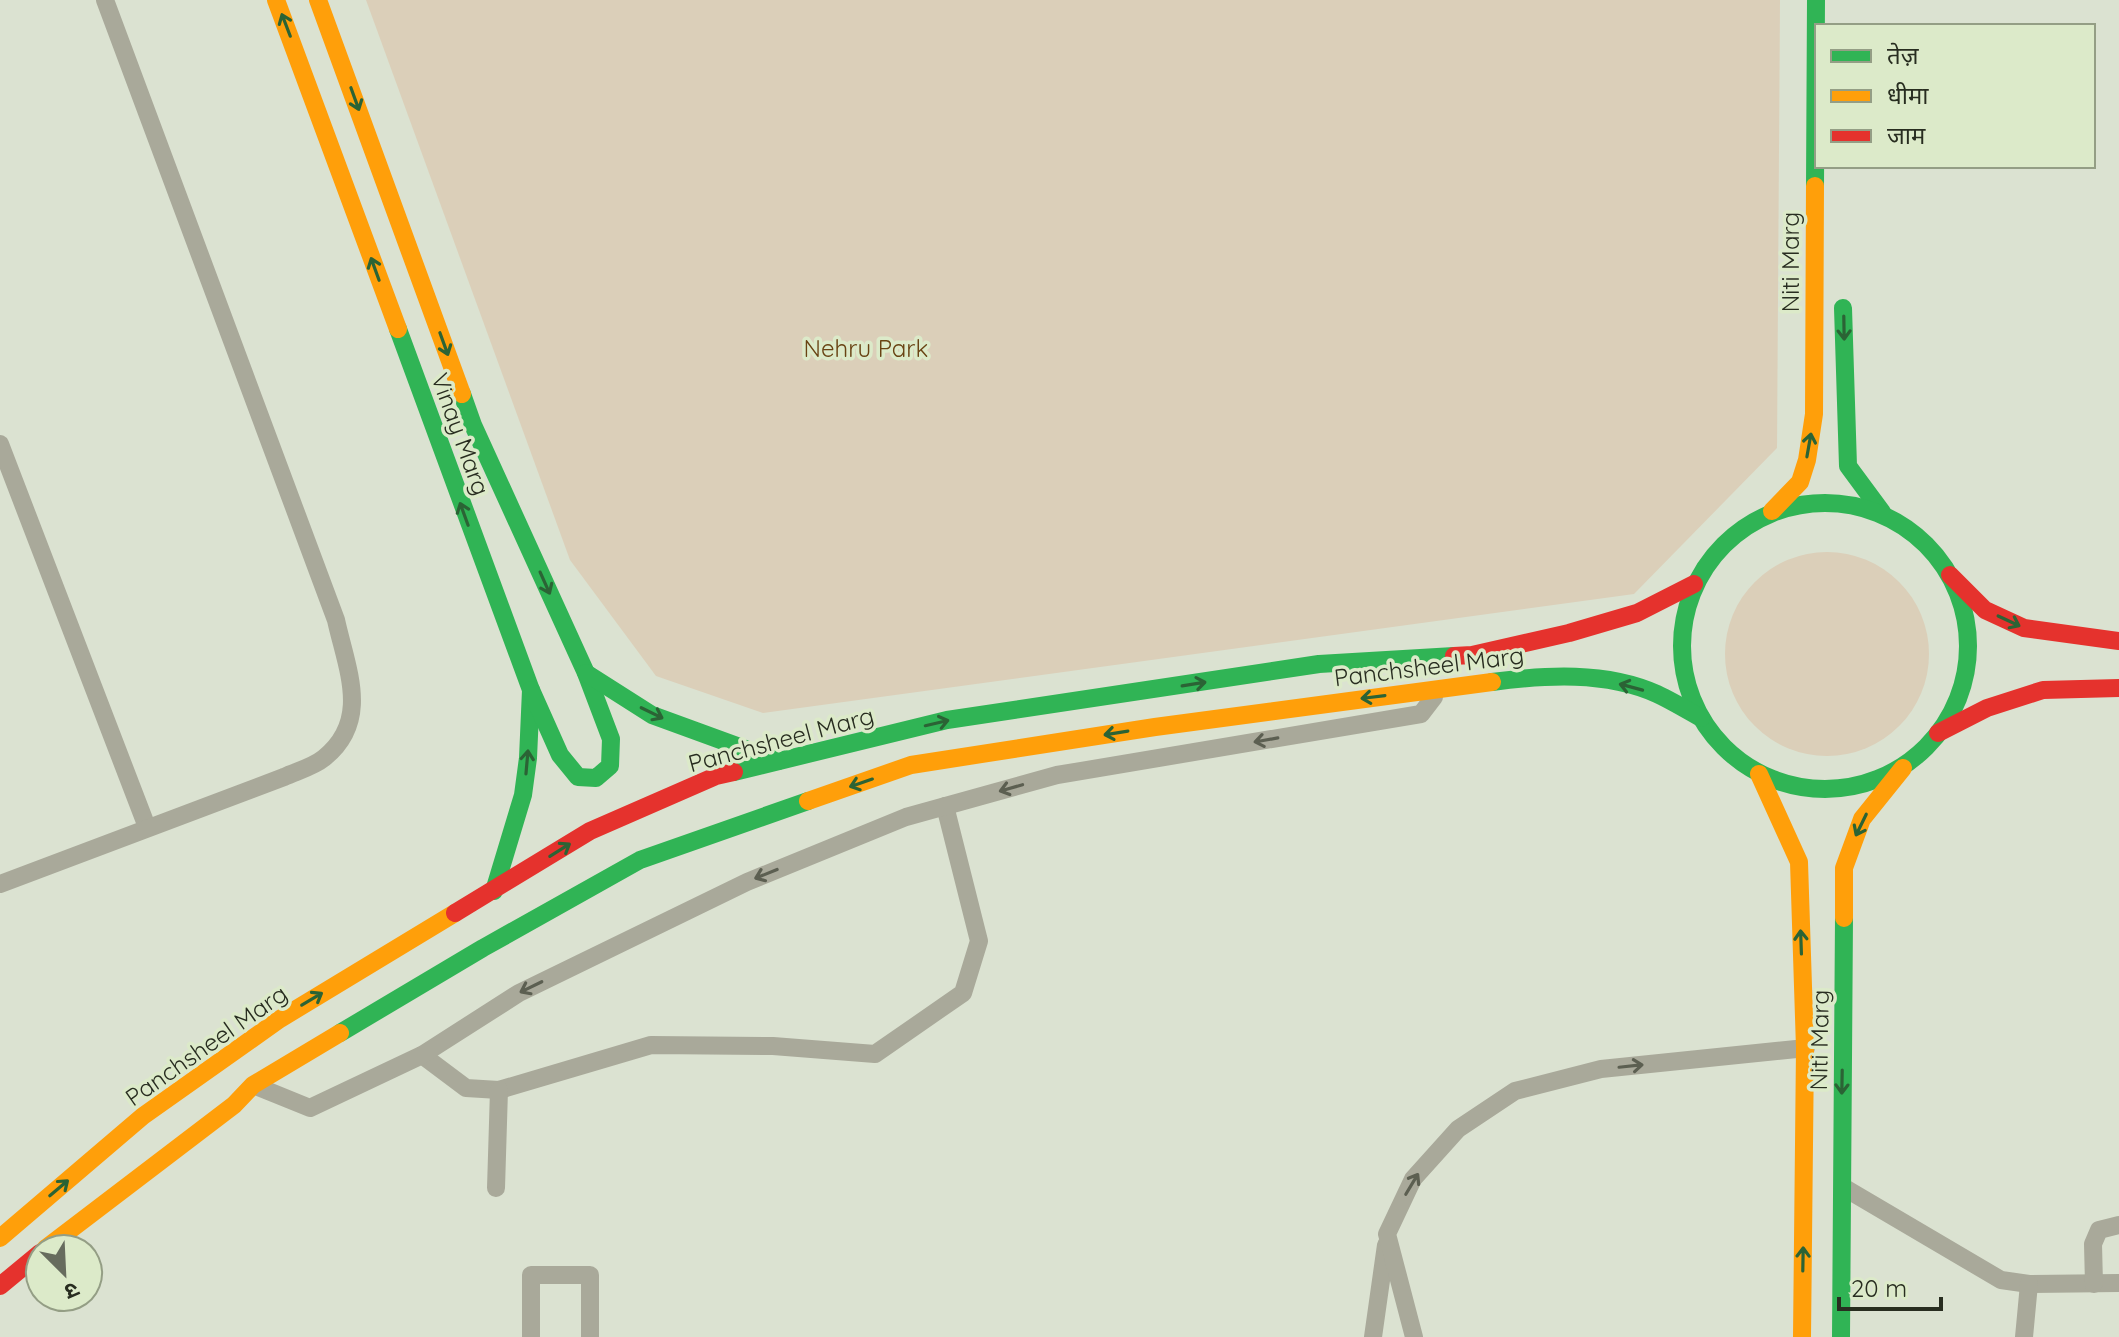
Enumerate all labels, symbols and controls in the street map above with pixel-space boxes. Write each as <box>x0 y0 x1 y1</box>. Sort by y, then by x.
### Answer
one-way arrow <box>278 13 292 38</box>
legend <box>1815 24 2095 168</box>
text: तेज़ <box>1887 40 1920 70</box>
text: धीमा <box>1887 80 1929 110</box>
one-way arrow <box>349 87 363 111</box>
text: जाम <box>1887 120 1926 150</box>
street label: Niti Marg <box>1775 212 1805 312</box>
one-way arrow <box>367 257 382 282</box>
one-way arrow <box>1836 314 1851 341</box>
one-way arrow <box>437 331 452 356</box>
park label: Nehru Park <box>804 333 928 363</box>
street label: Vinay Marg <box>425 369 497 499</box>
one-way arrow <box>1802 433 1817 459</box>
one-way arrow <box>456 502 470 527</box>
one-way arrow <box>538 571 553 595</box>
one-way arrow <box>1997 614 2021 629</box>
street label: Panchsheel Marg <box>1332 639 1526 693</box>
one-way arrow <box>1181 676 1206 691</box>
one-way arrow <box>1618 678 1644 693</box>
one-way arrow <box>1361 690 1386 705</box>
street label: Panchsheel Marg <box>685 700 877 778</box>
one-way arrow <box>639 706 663 722</box>
one-way arrow <box>924 715 949 730</box>
one-way arrow <box>1103 726 1129 741</box>
one-way arrow <box>1254 733 1279 748</box>
one-way arrow <box>520 749 535 776</box>
one-way arrow <box>849 776 874 791</box>
one-way arrow <box>998 781 1024 796</box>
one-way arrow <box>1853 812 1868 836</box>
one-way arrow <box>548 841 571 857</box>
one-way arrow <box>754 868 779 882</box>
one-way arrow <box>1794 929 1809 956</box>
street label: Panchsheel Marg <box>119 978 293 1112</box>
one-way arrow <box>520 979 544 995</box>
street label: Niti Marg <box>1803 989 1835 1091</box>
one-way arrow <box>300 991 323 1007</box>
one-way arrow <box>1618 1059 1644 1074</box>
one-way arrow <box>1834 1068 1850 1095</box>
one-way arrow <box>1404 1173 1420 1196</box>
one-way arrow <box>49 1179 69 1197</box>
north arrow <box>24 1233 104 1313</box>
one-way arrow <box>1795 1246 1811 1273</box>
scale bar <box>1839 1261 1941 1311</box>
text: 20 m <box>1851 1273 1907 1303</box>
text: उ <box>60 1276 84 1307</box>

